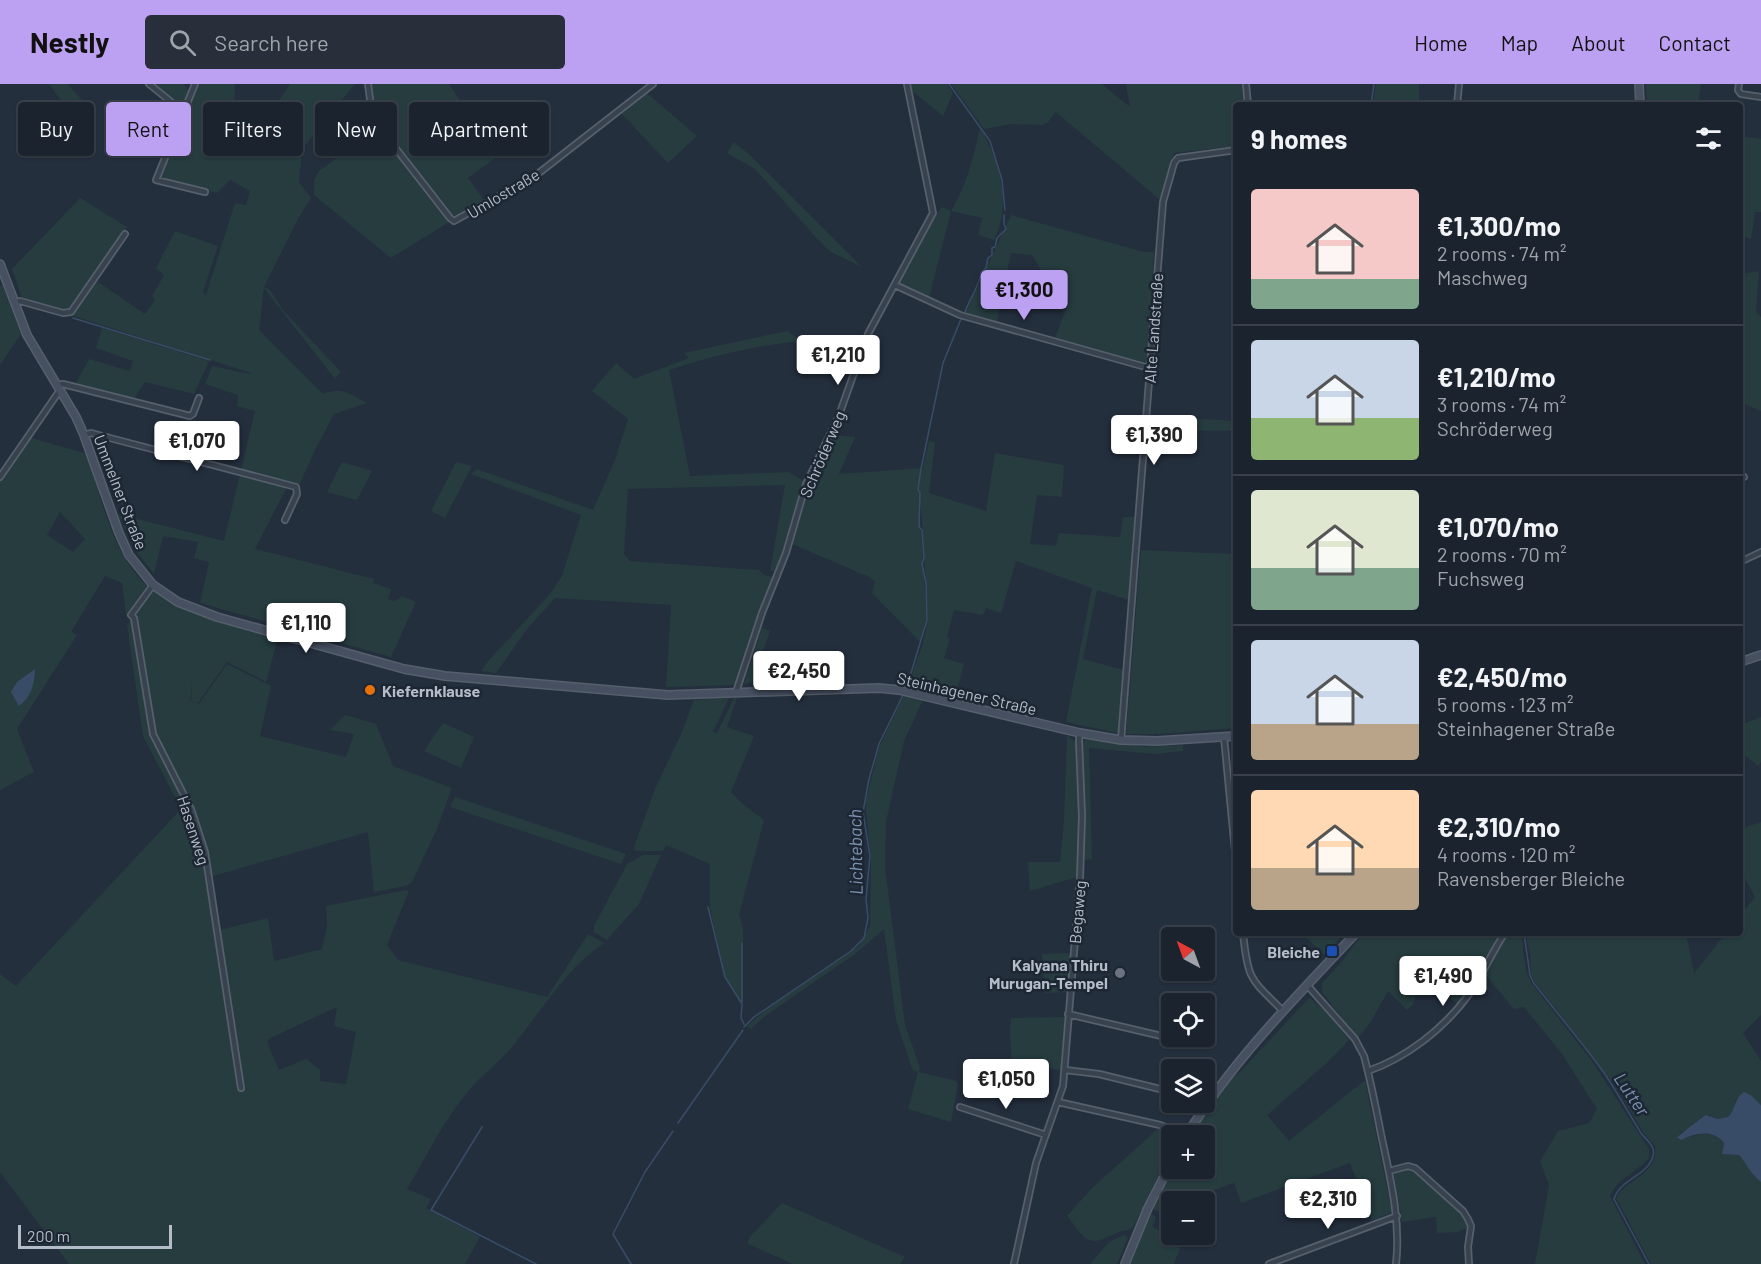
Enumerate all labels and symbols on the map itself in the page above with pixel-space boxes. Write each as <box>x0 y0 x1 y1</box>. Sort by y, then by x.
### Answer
street label: Umlostraße <box>463 164 543 222</box>
pin: €1,300 <box>975 270 1073 321</box>
street label: Alte Landstraße <box>1140 272 1166 384</box>
pin: €1,210 <box>789 335 887 386</box>
street label: Schröderweg <box>795 408 849 500</box>
pin: €1,390 <box>1105 415 1203 466</box>
pin: €1,070 <box>148 421 246 472</box>
street label: Ummelner Straße <box>90 432 152 552</box>
pin: €1,110 <box>257 603 355 654</box>
pin: €2,450 <box>750 651 848 702</box>
street label: Steinhagener Straße <box>895 668 1039 718</box>
place label: Kiefernklause <box>382 681 481 700</box>
marker: Kiefernklause <box>363 683 377 697</box>
street label: Hasenweg <box>174 793 214 867</box>
water label: Lichtebach <box>843 809 867 895</box>
street label: Begaweg <box>1065 880 1089 944</box>
north arrow <box>1161 927 1215 981</box>
place label: Bleiche <box>1267 942 1320 961</box>
marker: Bleiche <box>1325 944 1339 958</box>
place label: Kalyana Thiru Murugan-Tempel <box>989 955 1108 992</box>
pin: €1,490 <box>1394 956 1492 1007</box>
marker: Kalyana Thiru Murugan-Tempel <box>1113 966 1127 980</box>
pin: €1,050 <box>957 1059 1055 1110</box>
water label: Lutter <box>1610 1068 1655 1120</box>
pin: €2,310 <box>1279 1179 1377 1230</box>
scale bar <box>18 1222 172 1250</box>

